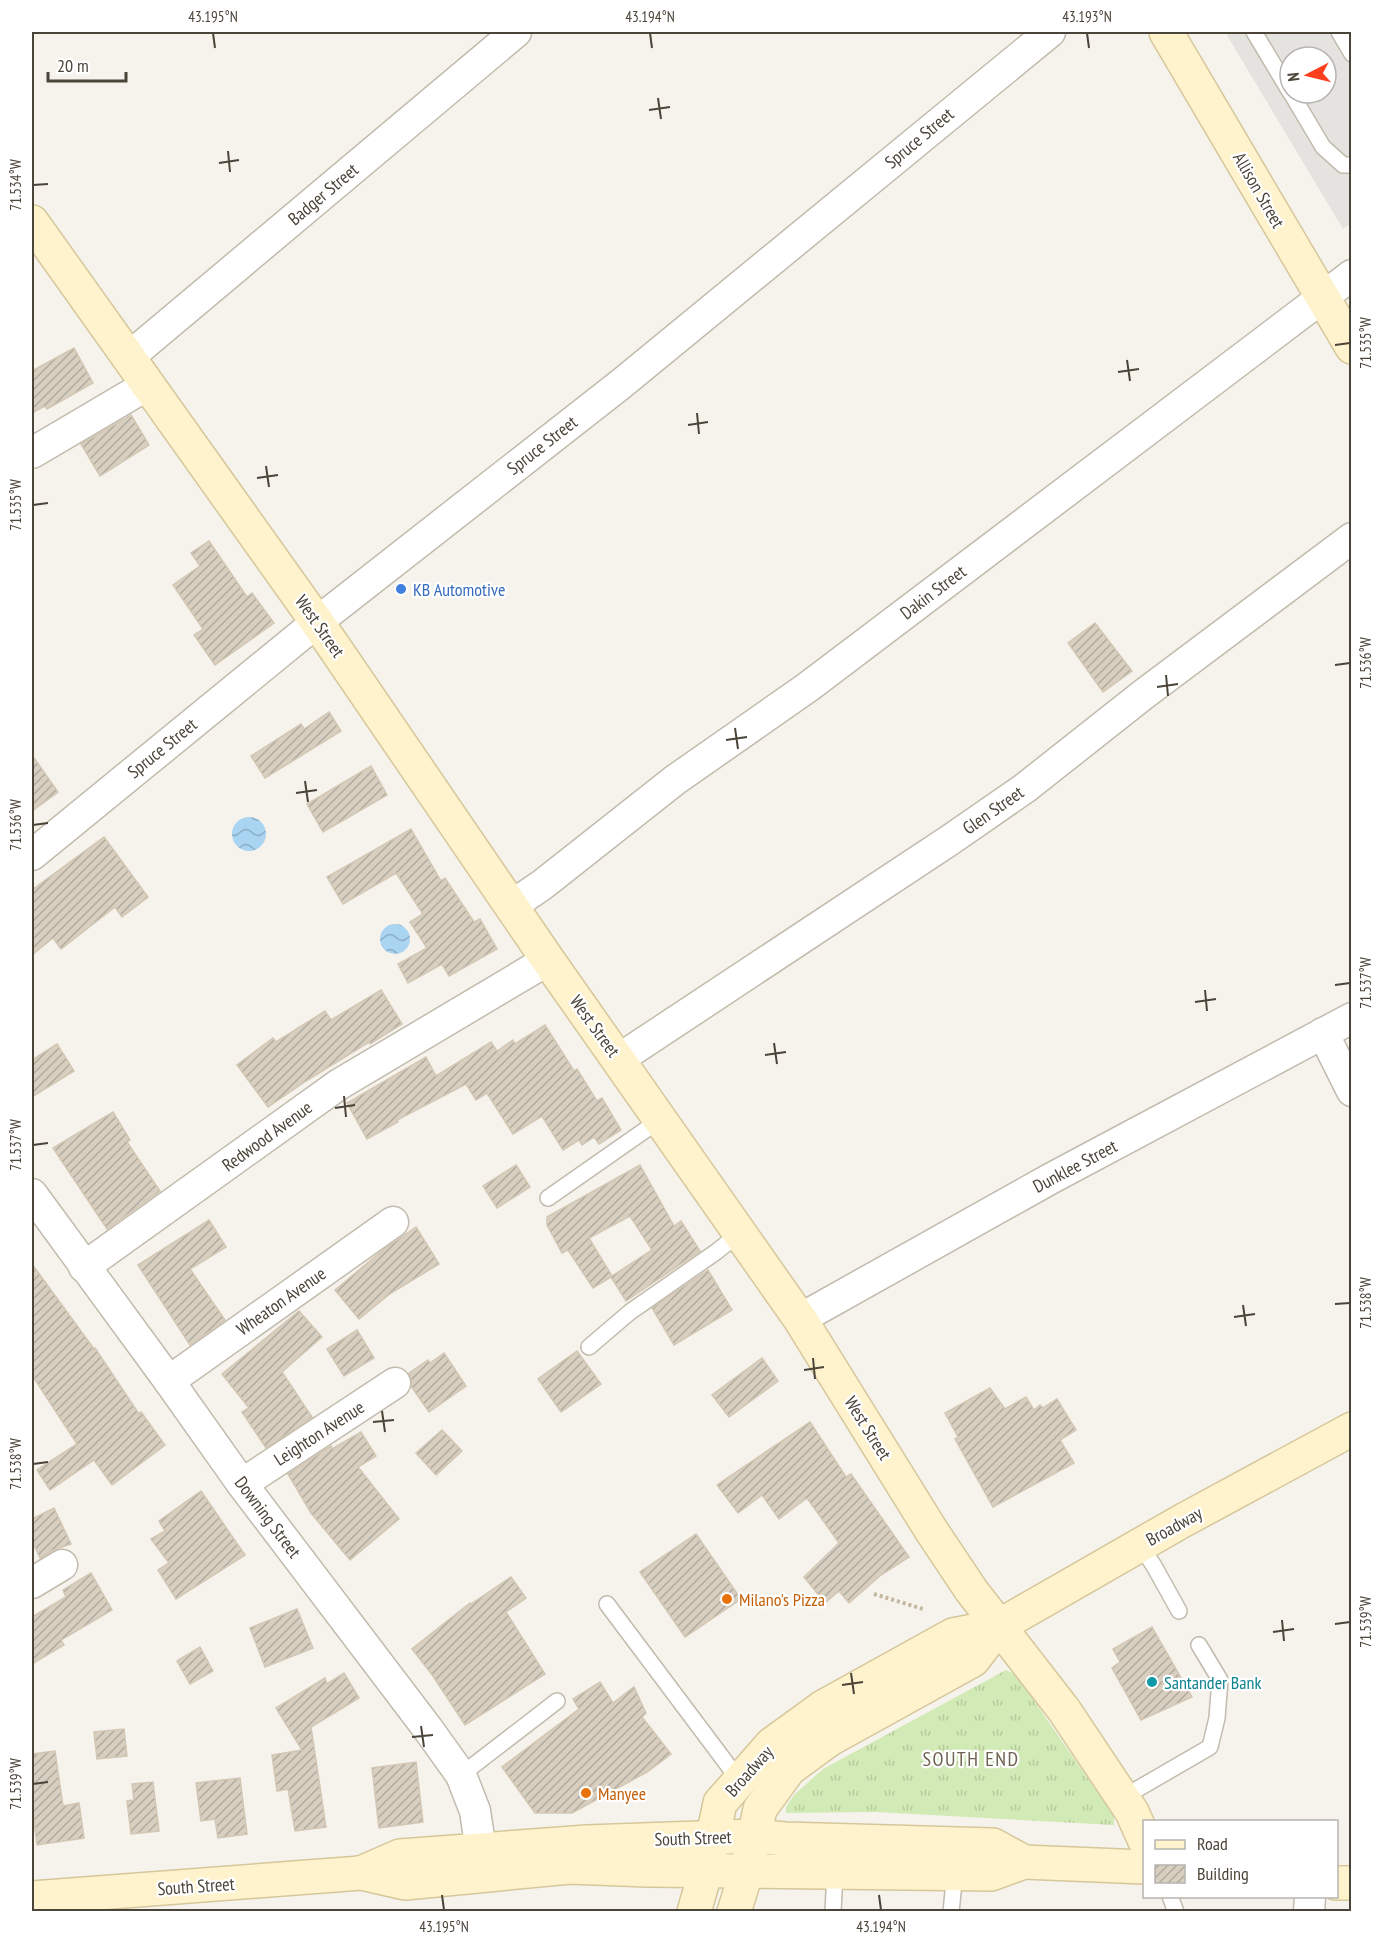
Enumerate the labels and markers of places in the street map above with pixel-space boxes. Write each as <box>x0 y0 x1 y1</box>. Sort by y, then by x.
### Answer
place label: KB Automotive <box>413 578 505 601</box>
marker: KB Automotive <box>394 582 408 596</box>
place label: Milano's Pizza <box>739 1588 825 1611</box>
marker: Milano's Pizza <box>720 1592 734 1606</box>
place label: Santander Bank <box>1164 1671 1261 1694</box>
marker: Santander Bank <box>1145 1675 1159 1689</box>
place label: Manyee <box>598 1782 646 1805</box>
marker: Manyee <box>579 1786 593 1800</box>

